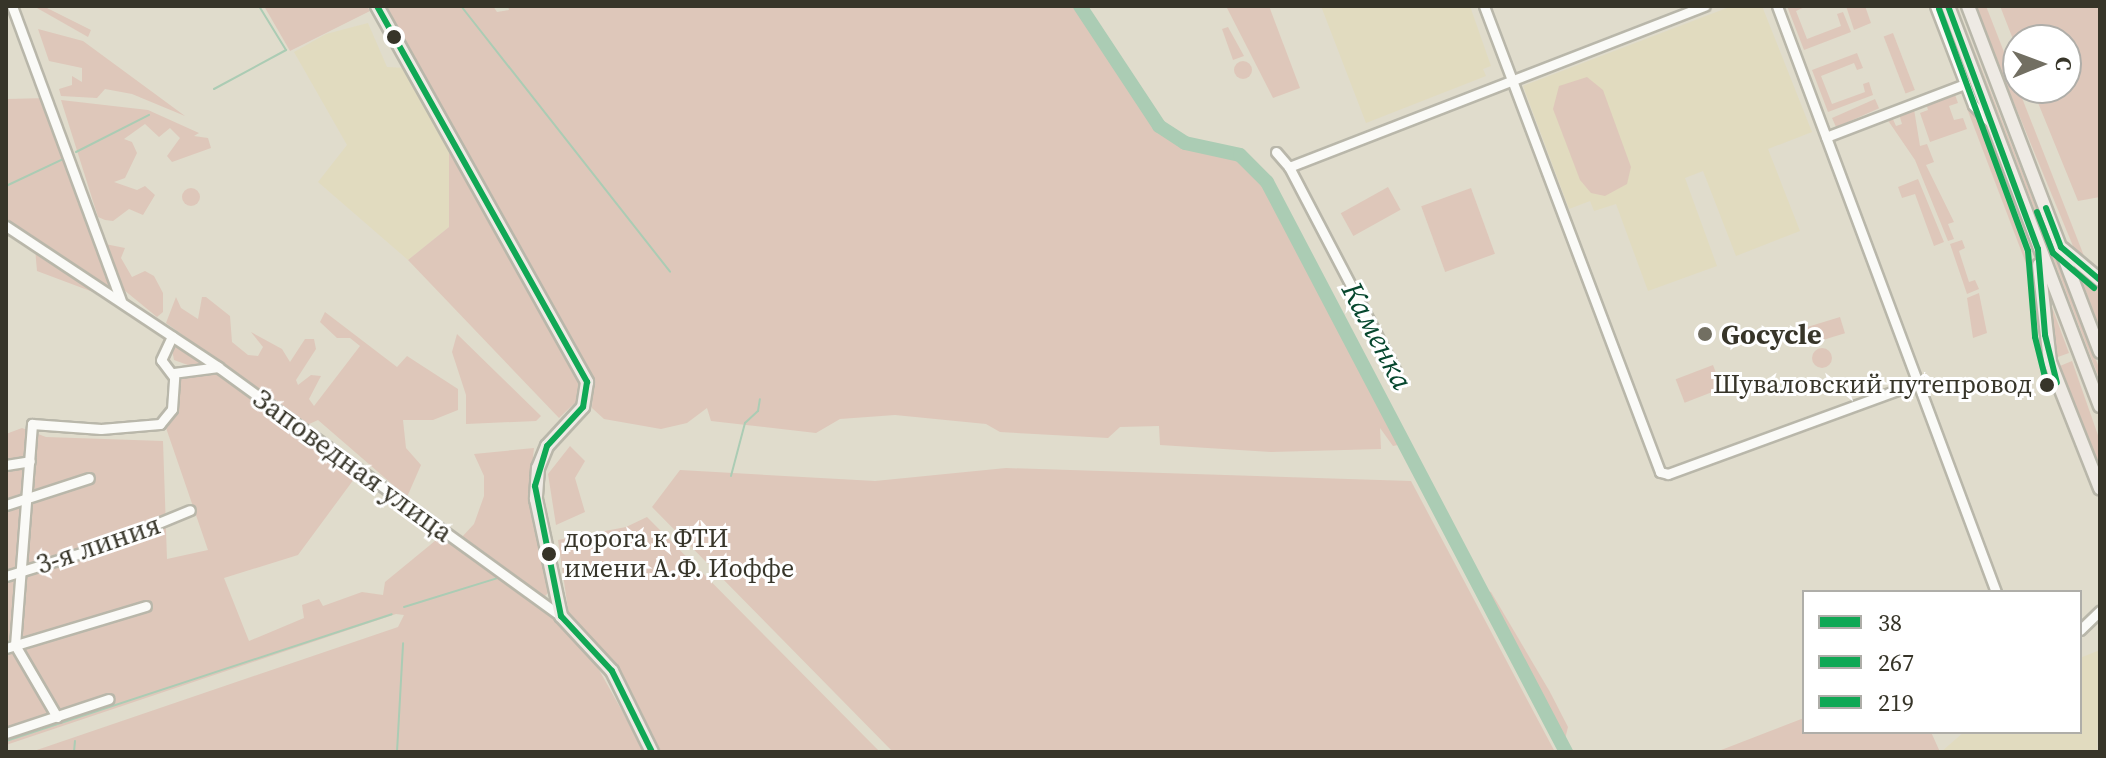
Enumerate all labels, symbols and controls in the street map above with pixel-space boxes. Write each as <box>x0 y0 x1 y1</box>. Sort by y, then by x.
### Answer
north arrow <box>2002 24 2082 104</box>
unlabelled marker <box>386 29 402 45</box>
text: С <box>2049 57 2079 71</box>
water label: Каменка <box>1334 276 1420 396</box>
place label: Gocycle <box>1721 317 1822 351</box>
marker: Gocycle <box>1696 325 1714 343</box>
place label: Шуваловский путепровод <box>1713 369 2032 401</box>
marker: Шуваловский путепровод <box>2039 377 2055 393</box>
street label: Заповедная улица <box>247 381 459 549</box>
street label: 3-я линия <box>32 507 164 581</box>
place label: дорога к ФТИ имени А.Ф. Иоффе <box>564 523 794 584</box>
marker: дорога к ФТИ имени А.Ф. Иоффе <box>541 546 557 562</box>
legend <box>1802 590 2082 734</box>
text: 38 <box>1878 606 1902 639</box>
text: 267 <box>1878 646 1914 679</box>
text: 219 <box>1878 686 1914 719</box>

